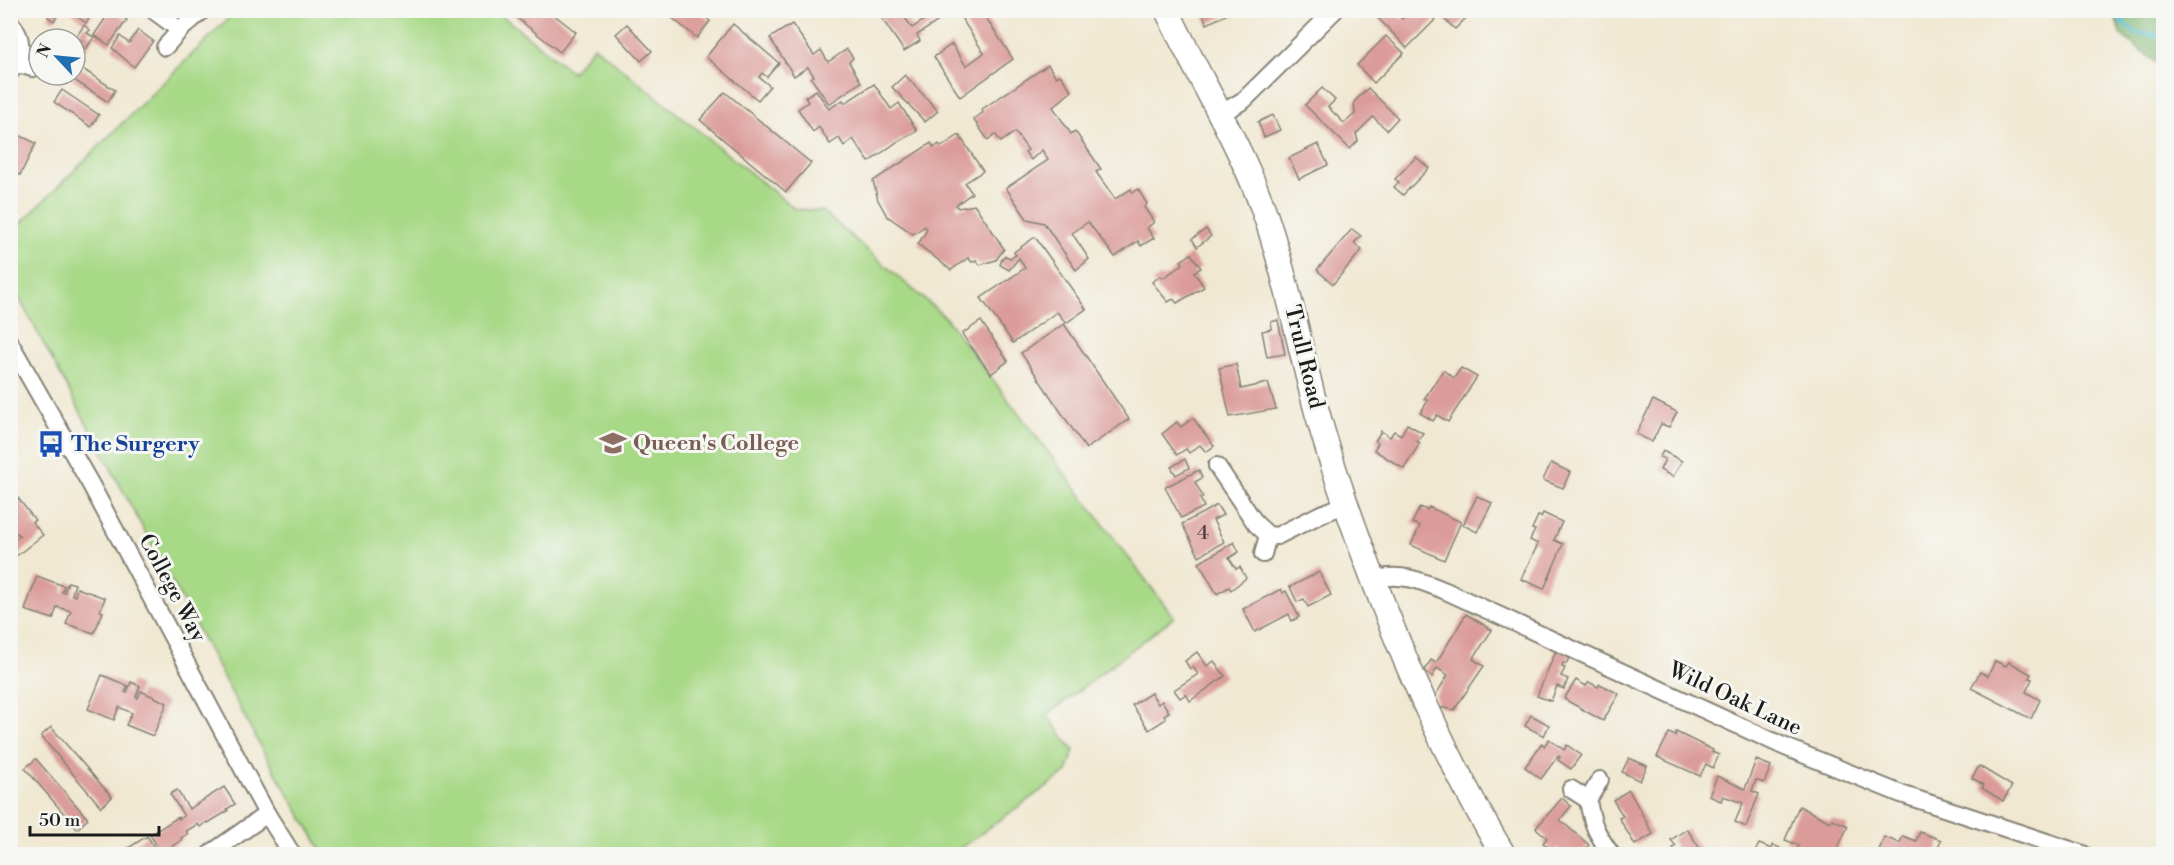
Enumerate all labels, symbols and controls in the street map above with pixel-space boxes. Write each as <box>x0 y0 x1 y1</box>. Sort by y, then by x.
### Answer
north arrow <box>27 27 87 87</box>
text: N <box>33 40 56 61</box>
street label: Trull Road <box>1278 302 1330 412</box>
school or university icon: Queen's College <box>598 428 628 458</box>
bus stop icon: The Surgery <box>36 429 66 459</box>
place label: Queen's College <box>633 430 799 457</box>
place label: The Surgery <box>71 431 201 458</box>
house number: 4 <box>1197 521 1209 546</box>
street label: College Way <box>132 529 212 647</box>
street label: Wild Oak Lane <box>1663 656 1806 742</box>
scale bar <box>30 799 159 837</box>
text: 50 m <box>39 809 81 832</box>

